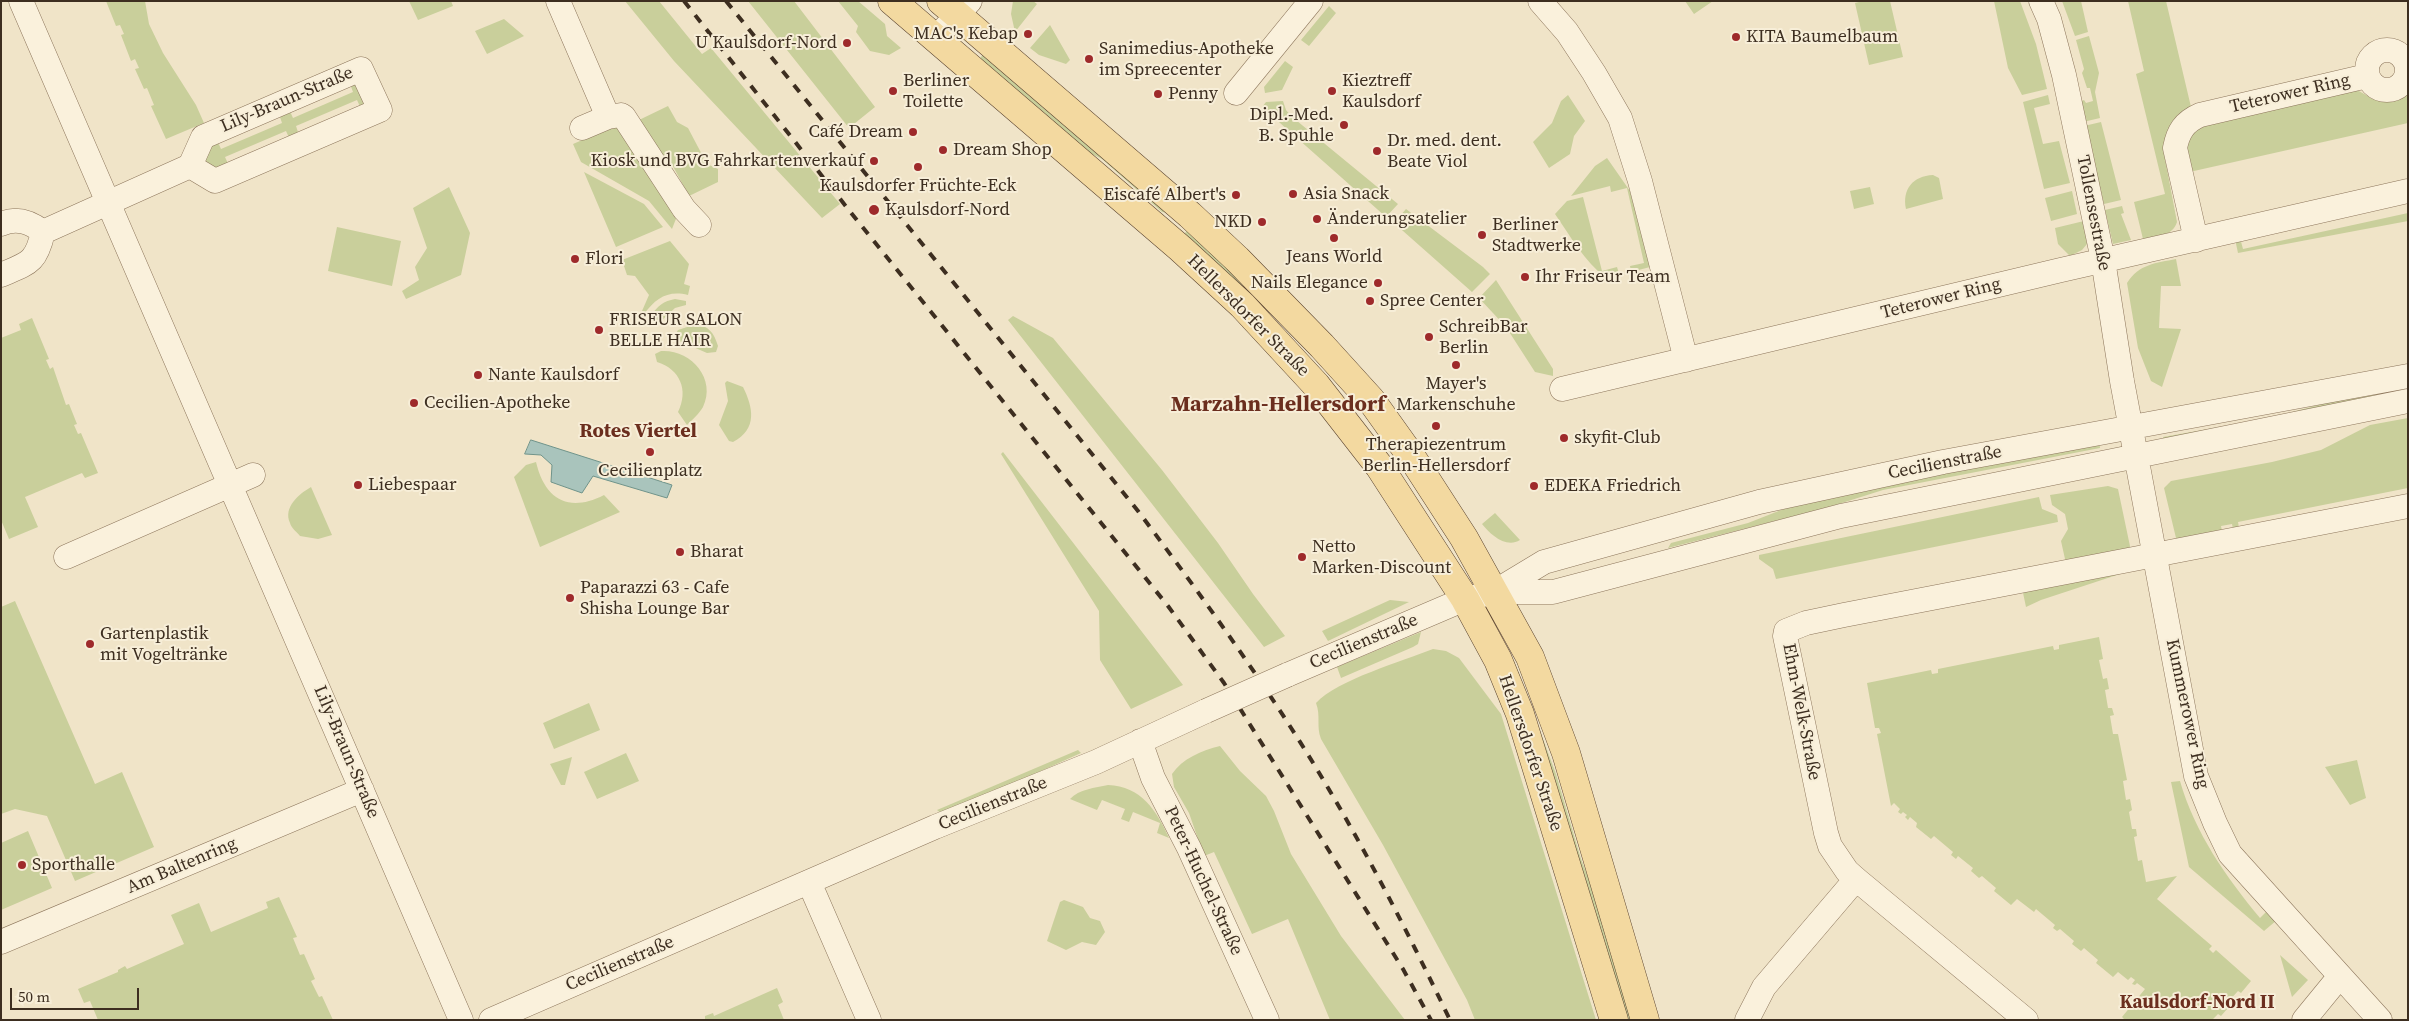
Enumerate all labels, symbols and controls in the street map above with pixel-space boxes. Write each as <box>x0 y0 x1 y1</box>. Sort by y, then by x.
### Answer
place label: MAC's Kebap <box>914 23 1018 45</box>
place label: KITA Baumelbaum <box>1746 26 1898 48</box>
marker: MAC's Kebap <box>1022 28 1034 40</box>
marker: KITA Baumelbaum <box>1730 31 1742 43</box>
place label: U Kaulsdorf-Nord <box>695 32 837 54</box>
marker: U Kaulsdorf-Nord <box>841 37 853 49</box>
place label: Sanimedius-Apotheke im Spreecenter <box>1099 38 1274 80</box>
marker: Sanimedius-Apotheke im Spreecenter <box>1083 53 1095 65</box>
street label: Lily-Braun-Straße <box>217 62 357 138</box>
place label: Berliner Toilette <box>903 70 969 112</box>
place label: Kieztreff Kaulsdorf <box>1342 70 1421 112</box>
street label: Teterower Ring <box>2228 70 2352 118</box>
place label: Penny <box>1168 83 1218 105</box>
marker: Berliner Toilette <box>887 85 899 97</box>
marker: Kieztreff Kaulsdorf <box>1326 85 1338 97</box>
marker: Penny <box>1152 88 1164 100</box>
place label: Dipl.-Med. B. Spuhle <box>1250 104 1334 146</box>
marker: Dipl.-Med. B. Spuhle <box>1338 119 1350 131</box>
place label: Café Dream <box>809 121 903 143</box>
marker: Café Dream <box>907 126 919 138</box>
place label: Dr. med. dent. Beate Viol <box>1387 130 1502 172</box>
place label: Dream Shop <box>953 139 1052 161</box>
marker: Dream Shop <box>937 144 949 156</box>
marker: Dr. med. dent. Beate Viol <box>1371 145 1383 157</box>
place label: Kiosk und BVG Fahrkartenverkauf <box>591 150 864 172</box>
street label: Tollensestraße <box>2071 153 2115 273</box>
marker: Kiosk und BVG Fahrkartenverkauf <box>868 155 880 167</box>
marker: Kaulsdorfer Früchte-Eck <box>912 161 924 173</box>
place label: Kaulsdorfer Früchte-Eck <box>820 175 1016 197</box>
place label: Asia Snack <box>1303 183 1389 205</box>
place label: Eiscafé Albert's <box>1103 184 1226 206</box>
marker: Asia Snack <box>1287 188 1299 200</box>
marker: Eiscafé Albert's <box>1230 189 1242 201</box>
place label: Kaulsdorf-Nord <box>885 199 1010 221</box>
marker: Kaulsdorf-Nord <box>867 203 881 217</box>
place label: Änderungsatelier <box>1327 208 1467 230</box>
place label: NKD <box>1214 211 1252 233</box>
marker: Änderungsatelier <box>1311 213 1323 225</box>
place label: Berliner Stadtwerke <box>1492 214 1581 256</box>
marker: NKD <box>1256 216 1268 228</box>
marker: Berliner Stadtwerke <box>1476 229 1488 241</box>
marker: Jeans World <box>1328 232 1340 244</box>
place label: Jeans World <box>1286 246 1382 268</box>
place label: Flori <box>585 248 624 270</box>
street label: Hellersdorfer Straße <box>1182 250 1314 382</box>
marker: Flori <box>569 253 581 265</box>
place label: Ihr Friseur Team <box>1535 266 1671 288</box>
marker: Ihr Friseur Team <box>1519 271 1531 283</box>
place label: Nails Elegance <box>1251 272 1368 294</box>
street label: Teterower Ring <box>1879 274 2003 324</box>
marker: Nails Elegance <box>1372 277 1384 289</box>
place label: Spree Center <box>1380 290 1484 312</box>
marker: Spree Center <box>1364 295 1376 307</box>
place label: FRISEUR SALON BELLE HAIR <box>609 309 742 352</box>
place label: SchreibBar Berlin <box>1439 316 1528 358</box>
marker: FRISEUR SALON BELLE HAIR <box>593 324 605 336</box>
marker: SchreibBar Berlin <box>1423 331 1435 343</box>
marker: Mayer's Markenschuhe <box>1450 359 1462 371</box>
place label: Nante Kaulsdorf <box>488 364 619 386</box>
marker: Nante Kaulsdorf <box>472 369 484 381</box>
place label: Mayer's Markenschuhe <box>1396 373 1516 416</box>
place label: Cecilien-Apotheke <box>424 392 571 414</box>
district label: Marzahn-Hellersdorf <box>1171 392 1385 418</box>
marker: Cecilien-Apotheke <box>408 397 420 409</box>
district label: Rotes Viertel <box>579 420 697 444</box>
marker: Therapiezentrum Berlin-Hellersdorf <box>1430 420 1442 432</box>
place label: skyfit-Club <box>1574 427 1661 449</box>
marker: skyfit-Club <box>1558 432 1570 444</box>
place label: Therapiezentrum Berlin-Hellersdorf <box>1362 434 1510 476</box>
street label: Cecilienstraße <box>1886 441 2004 485</box>
marker: Cecilienplatz <box>644 446 656 458</box>
place label: Cecilienplatz <box>598 460 702 482</box>
place label: Liebespaar <box>368 474 457 496</box>
place label: EDEKA Friedrich <box>1544 475 1681 497</box>
marker: Liebespaar <box>352 479 364 491</box>
marker: EDEKA Friedrich <box>1528 480 1540 492</box>
place label: Netto Marken-Discount <box>1312 536 1451 578</box>
place label: Bharat <box>690 541 743 563</box>
marker: Bharat <box>674 546 686 558</box>
marker: Netto Marken-Discount <box>1296 551 1308 563</box>
place label: Paparazzi 63 - Cafe Shisha Lounge Bar <box>580 577 729 620</box>
marker: Paparazzi 63 - Cafe Shisha Lounge Bar <box>564 592 576 604</box>
street label: Cecilienstraße <box>1307 609 1421 675</box>
place label: Gartenplastik mit Vogeltränke <box>100 623 228 666</box>
street label: Kummerower Ring <box>2161 637 2213 791</box>
marker: Gartenplastik mit Vogeltränke <box>84 638 96 650</box>
street label: Ehm-Welk-Straße <box>1777 642 1825 782</box>
street label: Hellersdorfer Straße <box>1493 672 1567 834</box>
street label: Lily-Braun-Straße <box>308 682 384 822</box>
street label: Cecilienstraße <box>935 772 1051 836</box>
street label: Peter-Huchel-Straße <box>1159 803 1247 959</box>
street label: Am Baltenring <box>124 833 240 899</box>
place label: Sporthalle <box>32 854 115 876</box>
marker: Sporthalle <box>16 859 28 871</box>
street label: Cecilienstraße <box>563 931 677 997</box>
scale bar <box>12 978 141 1010</box>
text: 50 m <box>18 986 50 1007</box>
district label: Kaulsdorf-Nord II <box>2119 992 2275 1014</box>

